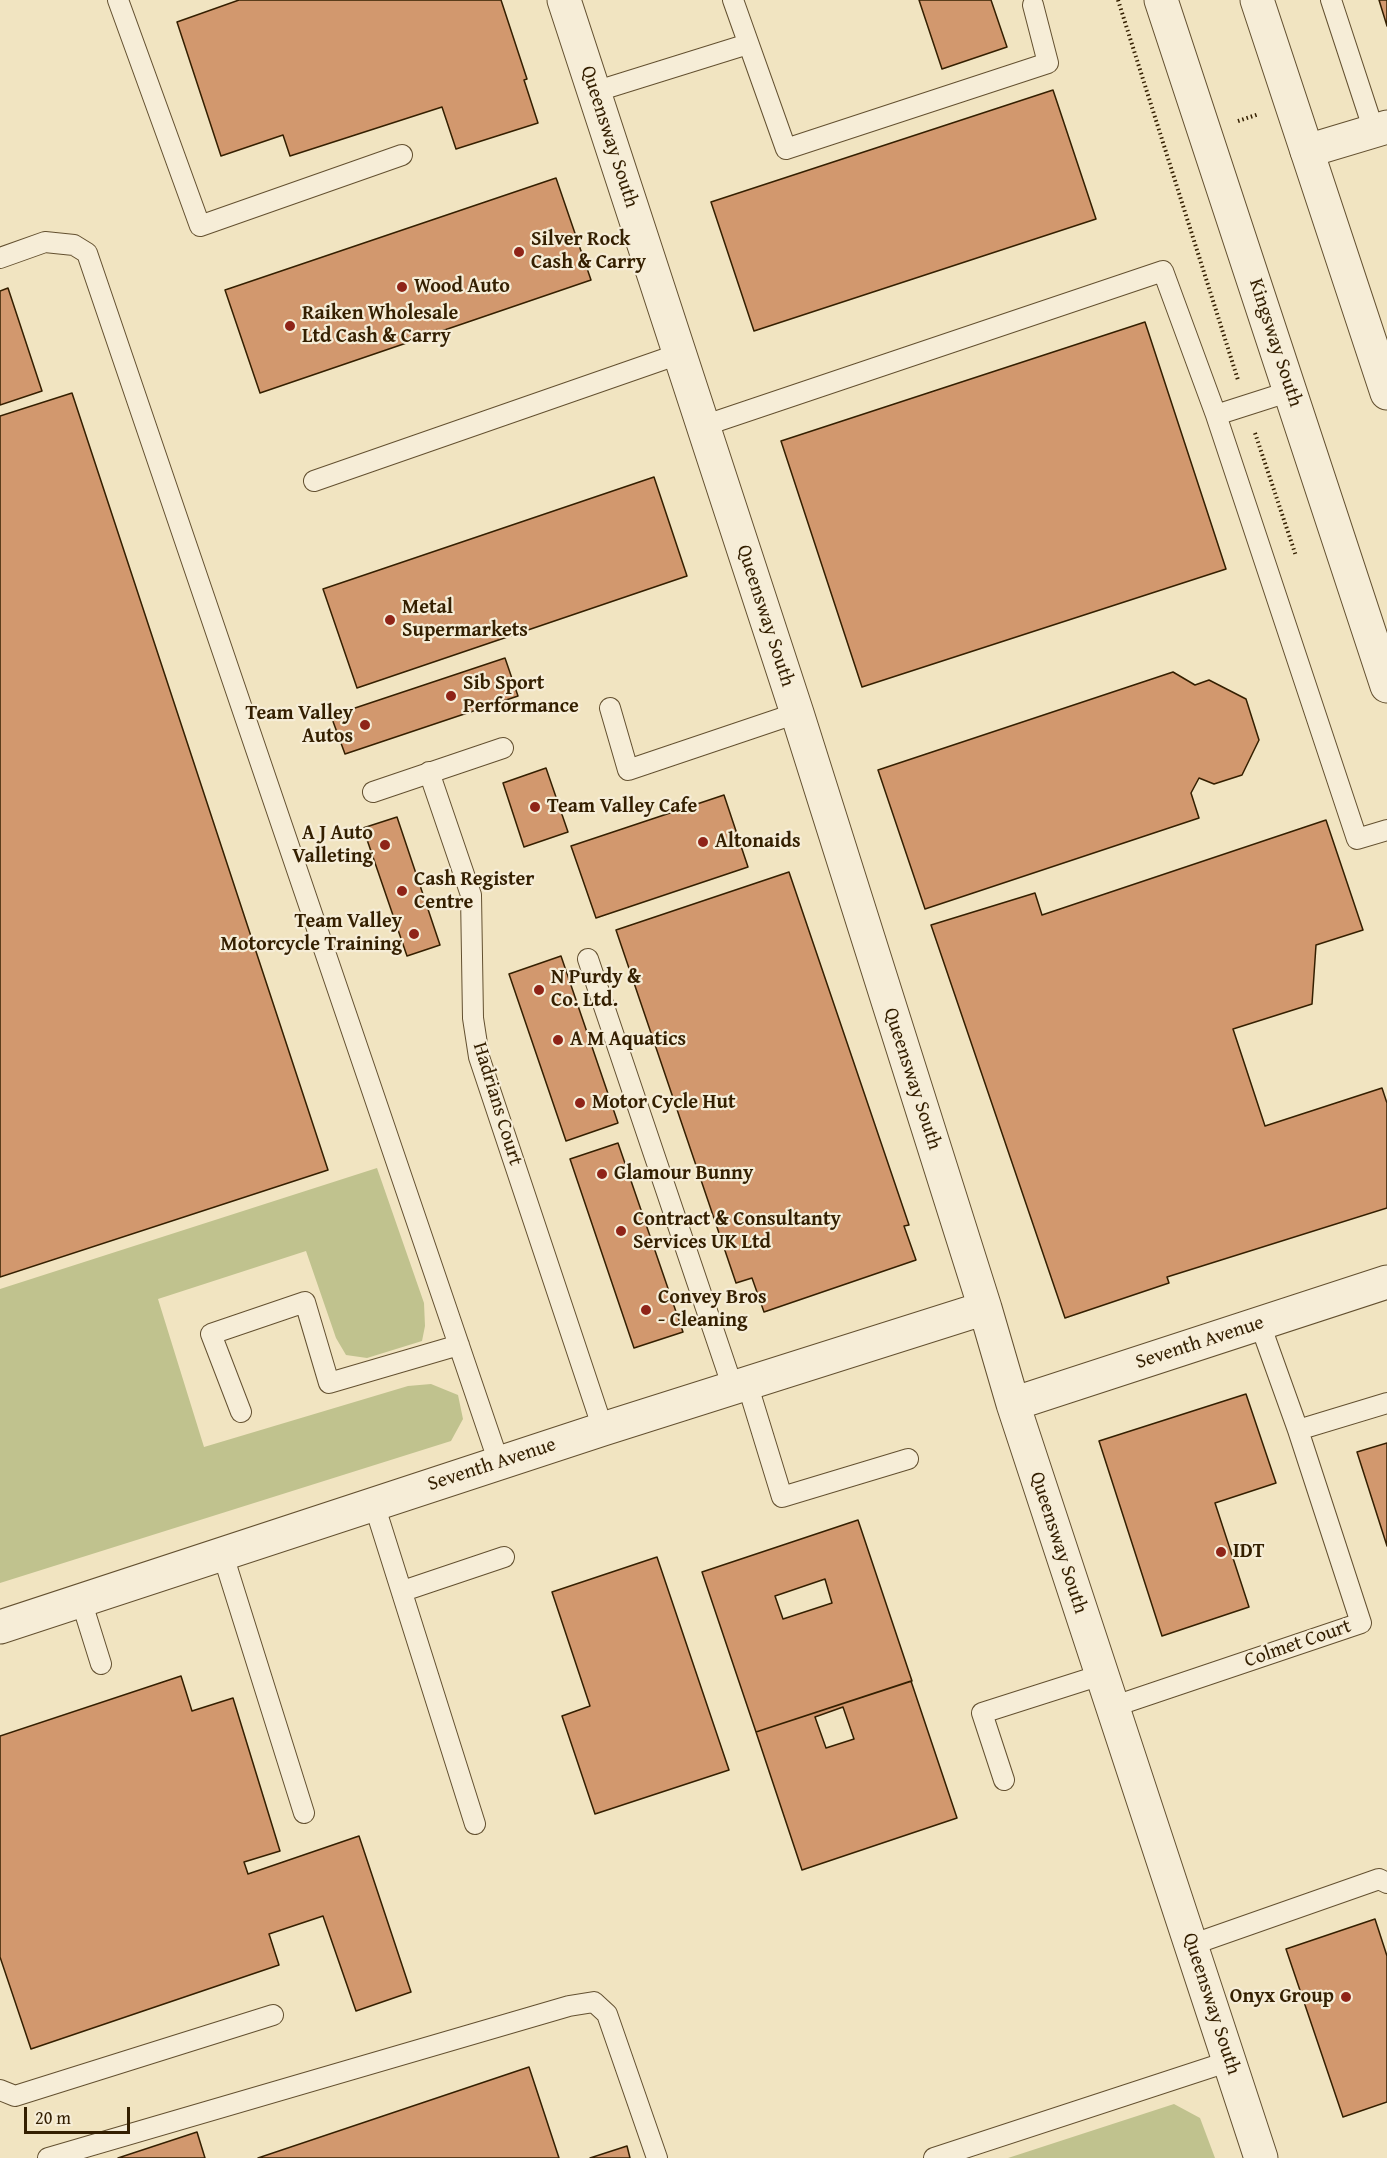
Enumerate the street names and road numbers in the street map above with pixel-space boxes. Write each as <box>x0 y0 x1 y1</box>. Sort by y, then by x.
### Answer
street label: Queensway South <box>575 63 643 211</box>
street label: Kingsway South <box>1243 276 1307 410</box>
street label: Queensway South <box>731 542 799 690</box>
street label: Queensway South <box>878 1005 946 1153</box>
street label: Hadrians Court <box>467 1040 527 1168</box>
street label: Seventh Avenue <box>1133 1311 1267 1375</box>
street label: Seventh Avenue <box>425 1433 559 1497</box>
street label: Queensway South <box>1024 1469 1092 1617</box>
street label: Colmet Court <box>1242 1615 1354 1673</box>
street label: Queensway South <box>1177 1930 1245 2078</box>

